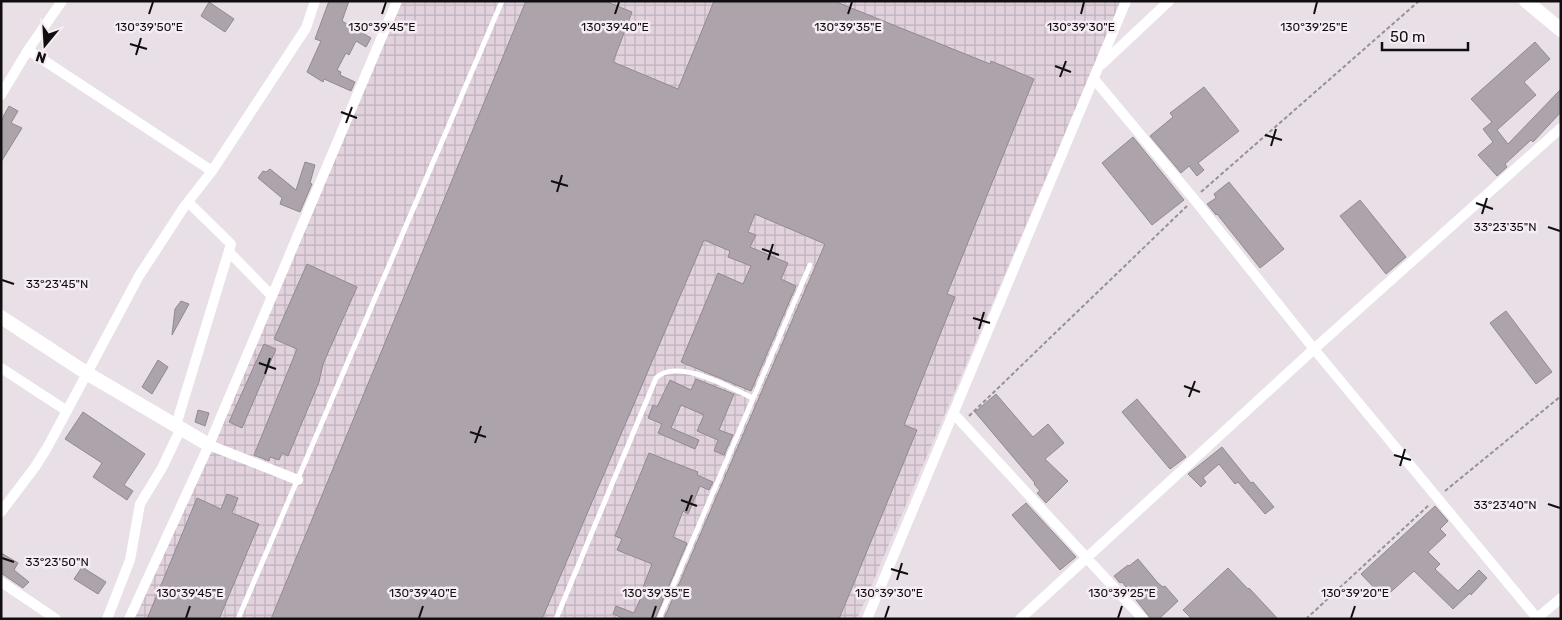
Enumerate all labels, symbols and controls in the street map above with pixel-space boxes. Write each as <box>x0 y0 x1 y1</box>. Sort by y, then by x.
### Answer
north arrow <box>20 20 70 70</box>
text: 130°39'50"E <box>115 20 183 34</box>
text: 130°39'45"E <box>348 20 416 34</box>
text: 130°39'40"E <box>581 20 649 34</box>
text: 130°39'35"E <box>814 20 882 34</box>
text: 130°39'30"E <box>1047 20 1115 34</box>
text: 130°39'25"E <box>1280 20 1348 34</box>
scale bar <box>1382 20 1468 52</box>
text: 50 m <box>1390 28 1425 46</box>
text: N <box>34 47 49 67</box>
text: 33°23'35"N <box>1473 220 1537 234</box>
text: 33°23'45"N <box>26 277 88 291</box>
text: 33°23'40"N <box>1473 498 1537 512</box>
text: 33°23'50"N <box>25 555 89 569</box>
text: 130°39'45"E <box>156 586 224 600</box>
text: 130°39'40"E <box>389 586 457 600</box>
text: 130°39'35"E <box>622 586 690 600</box>
text: 130°39'30"E <box>855 586 923 600</box>
text: 130°39'25"E <box>1088 586 1156 600</box>
text: 130°39'20"E <box>1321 586 1389 600</box>

